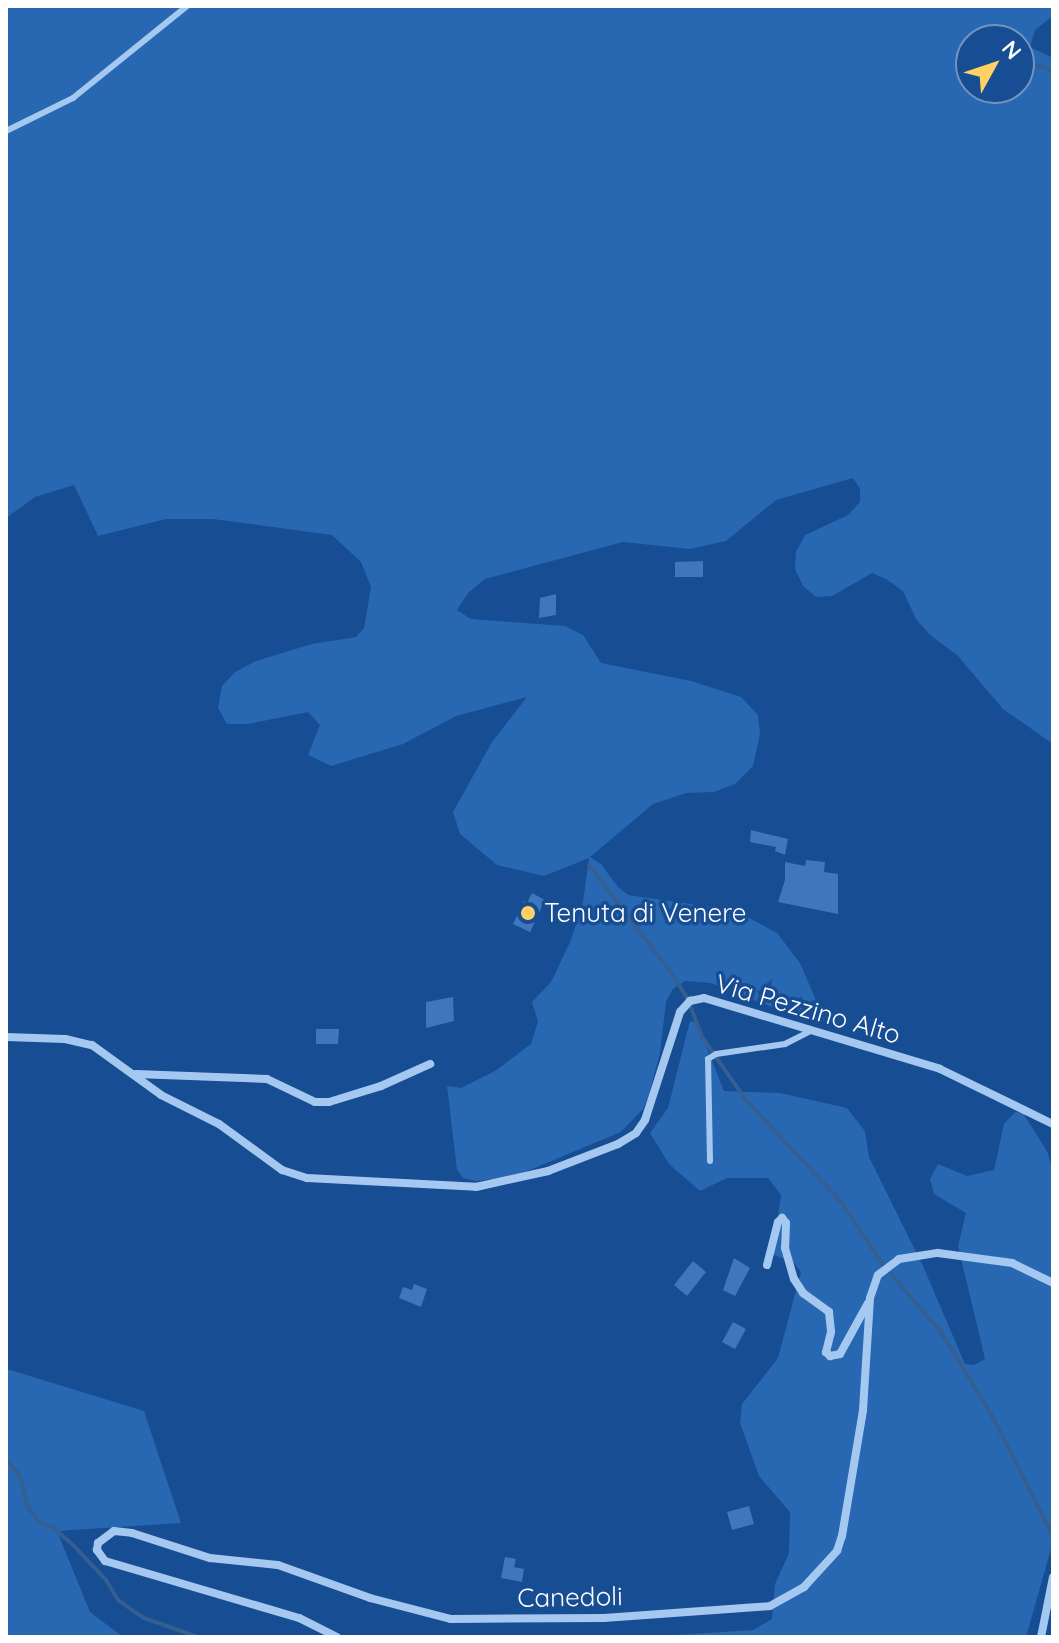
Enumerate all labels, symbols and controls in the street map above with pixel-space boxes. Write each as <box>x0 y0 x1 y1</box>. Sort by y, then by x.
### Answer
north arrow <box>955 24 1035 104</box>
text: N <box>996 35 1028 65</box>
place label: Tenuta di Venere <box>544 897 746 929</box>
marker: Tenuta di Venere <box>519 904 537 922</box>
street label: Via Pezzino Alto <box>712 968 904 1050</box>
street label: Canedoli <box>517 1580 623 1614</box>

